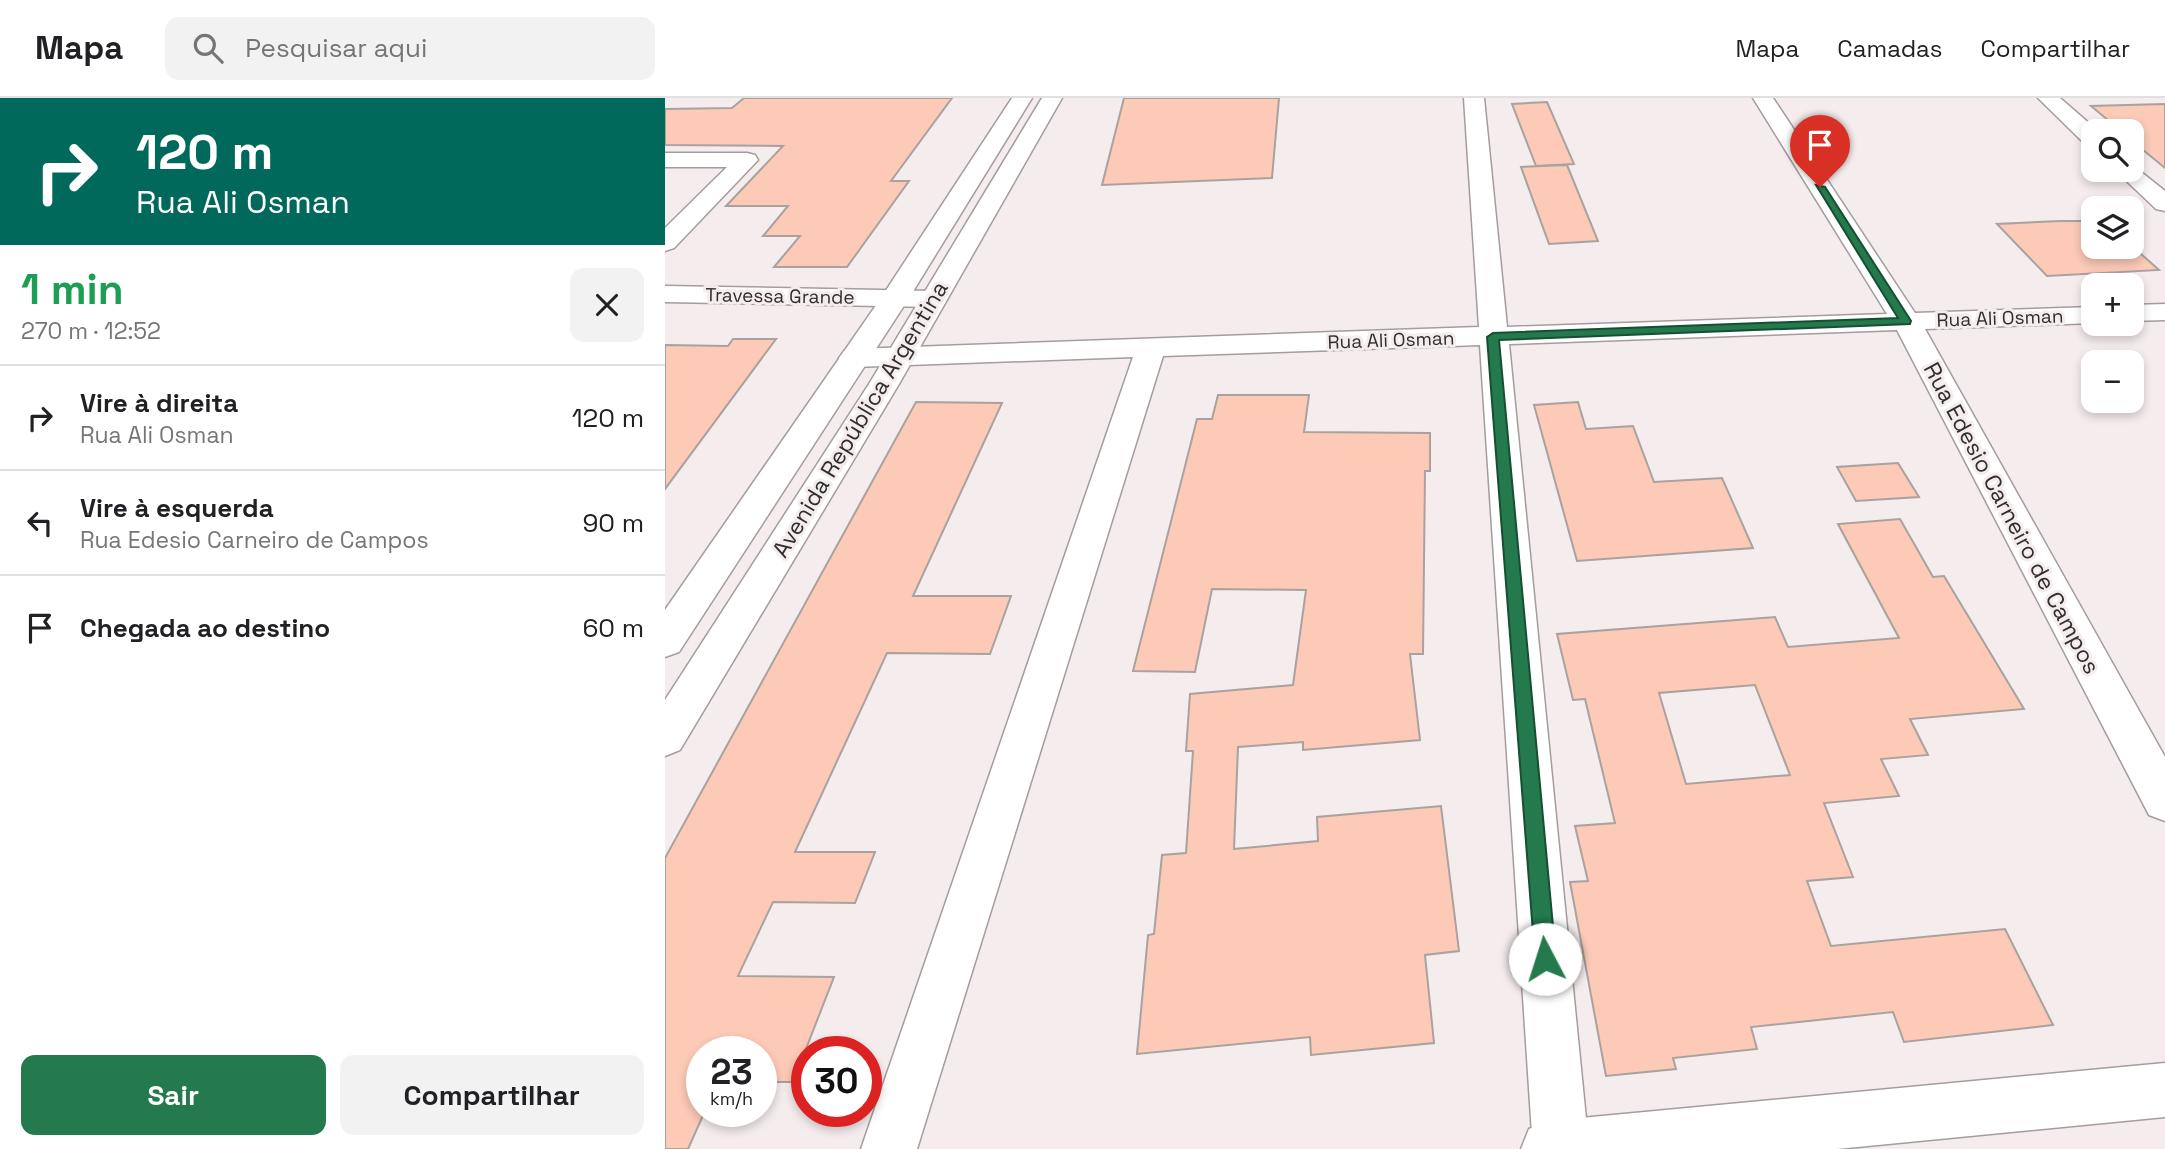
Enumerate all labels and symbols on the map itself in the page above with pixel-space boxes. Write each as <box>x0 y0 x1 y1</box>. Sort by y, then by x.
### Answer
pin <box>1790 115 1850 187</box>
street label: Avenida República Argentina <box>765 275 955 563</box>
street label: Travessa Grande <box>705 282 855 310</box>
street label: Rua Ali Osman <box>1936 303 2064 333</box>
street label: Rua Ali Osman <box>1327 325 1455 355</box>
street label: Rua Edesio Carneiro de Campos <box>1917 357 2107 679</box>
position arrow <box>1508 922 1582 996</box>
speed limit sign: 30 <box>791 1036 882 1127</box>

